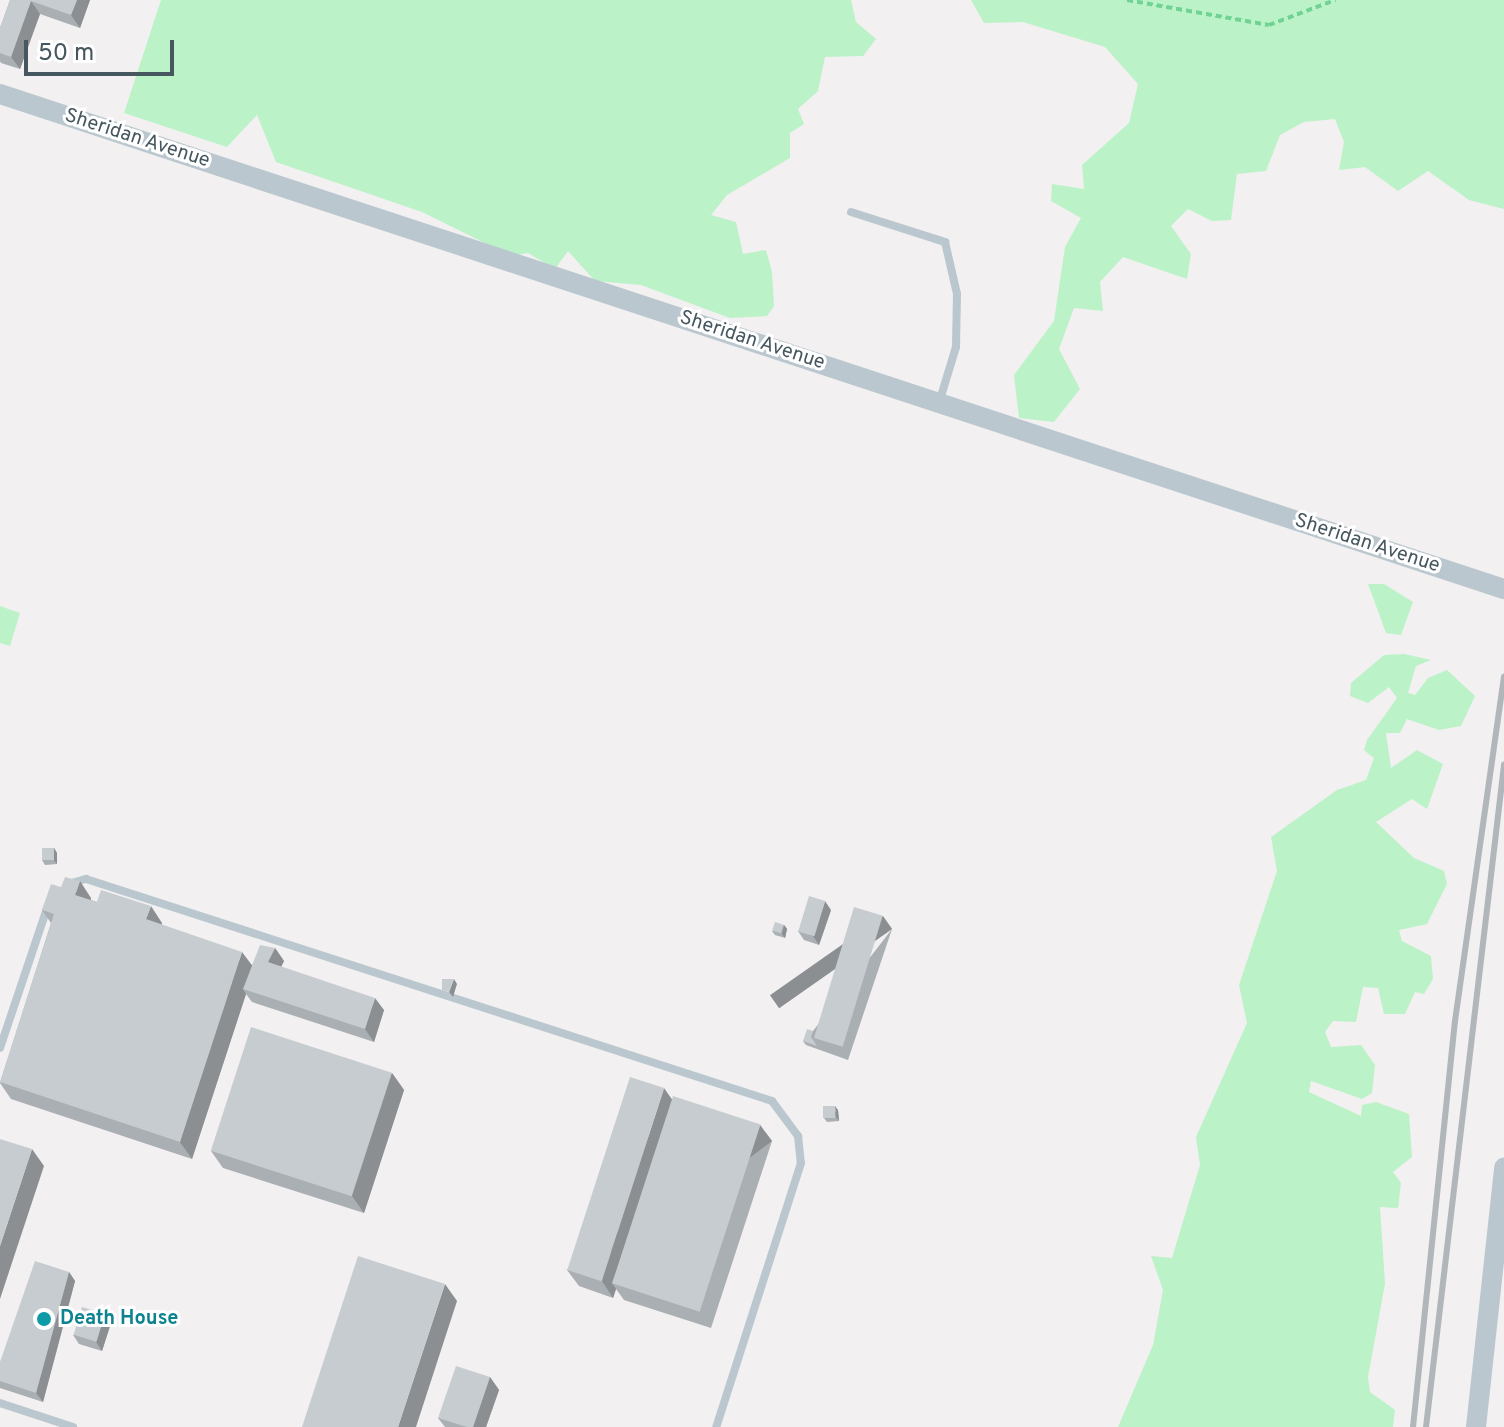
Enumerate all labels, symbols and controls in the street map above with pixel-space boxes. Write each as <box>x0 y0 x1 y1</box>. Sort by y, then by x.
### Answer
scale bar <box>28 24 178 74</box>
text: 50 m <box>38 39 94 69</box>
street label: Sheridan Avenue <box>61 104 213 174</box>
street label: Sheridan Avenue <box>676 306 828 376</box>
street label: Sheridan Avenue <box>1291 509 1443 579</box>
place label: Death House <box>60 1307 178 1331</box>
marker: Death House <box>35 1310 53 1328</box>

